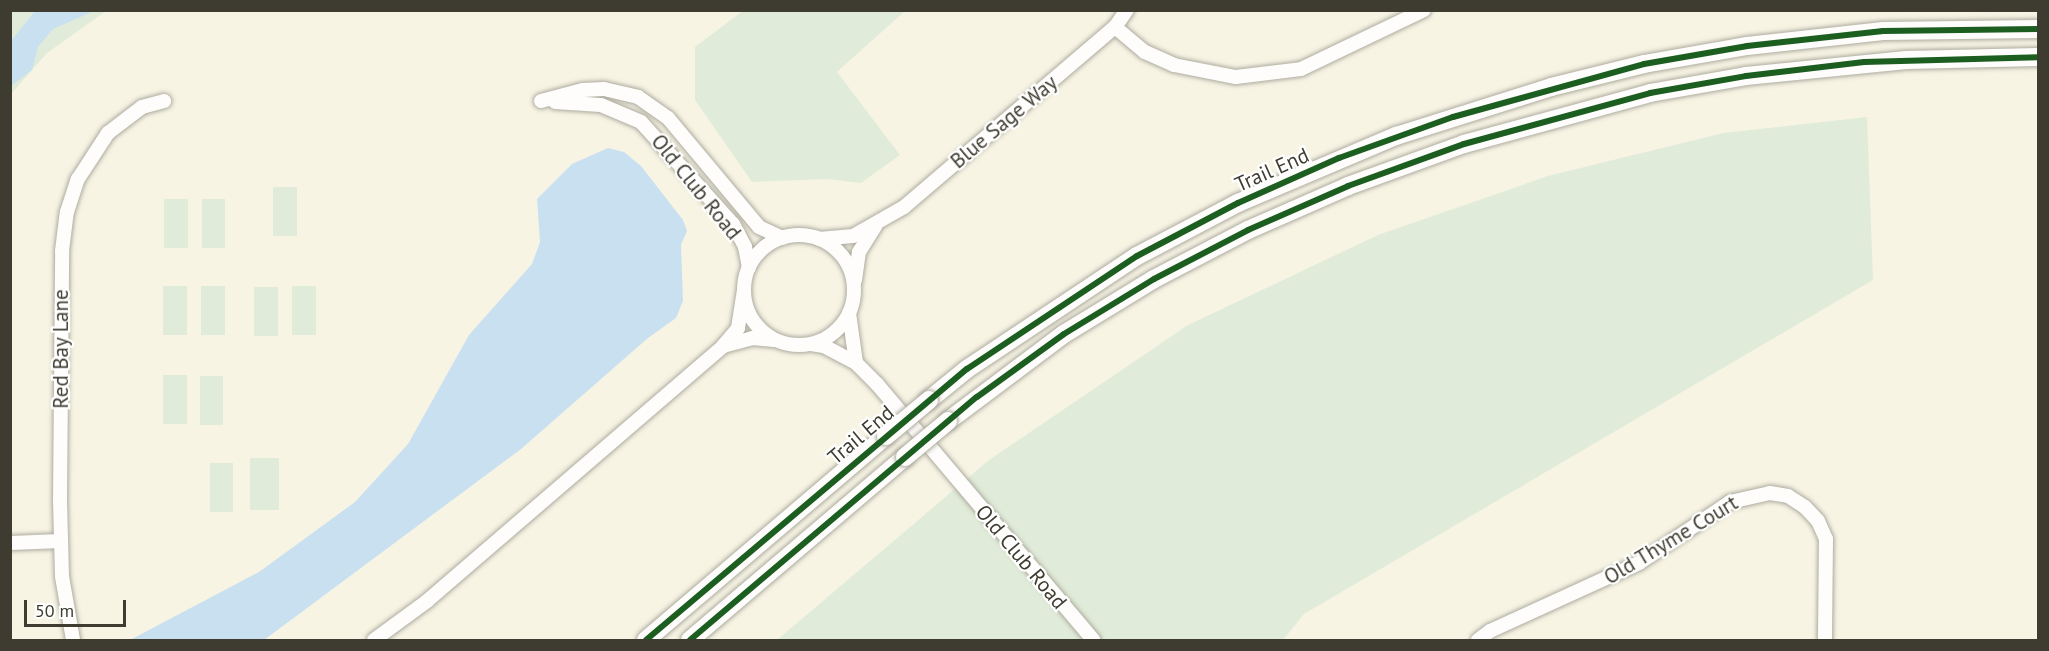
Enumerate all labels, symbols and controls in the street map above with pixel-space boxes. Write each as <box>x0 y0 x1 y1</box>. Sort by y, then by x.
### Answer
street label: Blue Sage Way <box>945 70 1063 174</box>
street label: Old Club Road <box>646 129 746 245</box>
street label: Trail End <box>1231 143 1313 197</box>
street label: Red Bay Lane <box>48 289 74 409</box>
street label: Trail End <box>823 400 899 470</box>
street label: Old Thyme Court <box>1599 490 1743 590</box>
street label: Old Club Road <box>970 500 1072 614</box>
scale bar <box>27 588 129 626</box>
text: 50 m <box>35 599 74 622</box>

